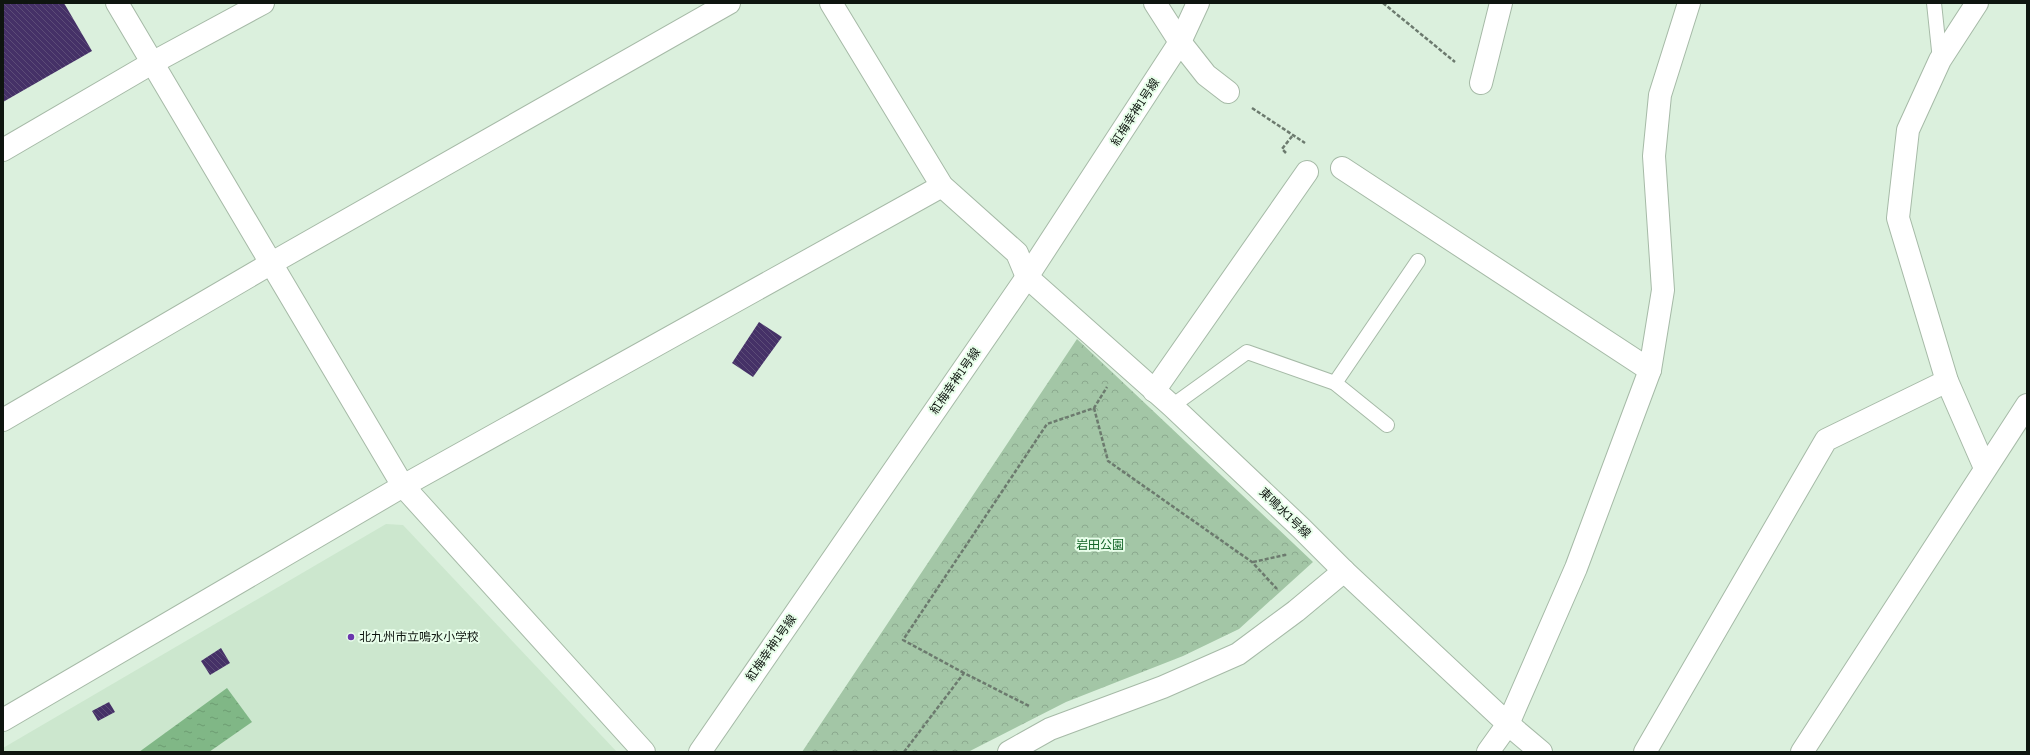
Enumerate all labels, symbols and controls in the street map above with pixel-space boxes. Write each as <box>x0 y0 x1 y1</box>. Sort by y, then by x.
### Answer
street label: 紅梅幸神1号線 <box>1108 76 1162 148</box>
street label: 紅梅幸神1号線 <box>927 345 983 417</box>
street label: 東鳴水1号線 <box>1257 485 1313 541</box>
park label: 岩田公園 <box>1076 538 1124 552</box>
street label: 紅梅幸神1号線 <box>743 612 799 684</box>
place label: 北九州市立鳴水小学校 <box>359 630 479 644</box>
marker: 北九州市立鳴水小学校 <box>346 632 356 642</box>

